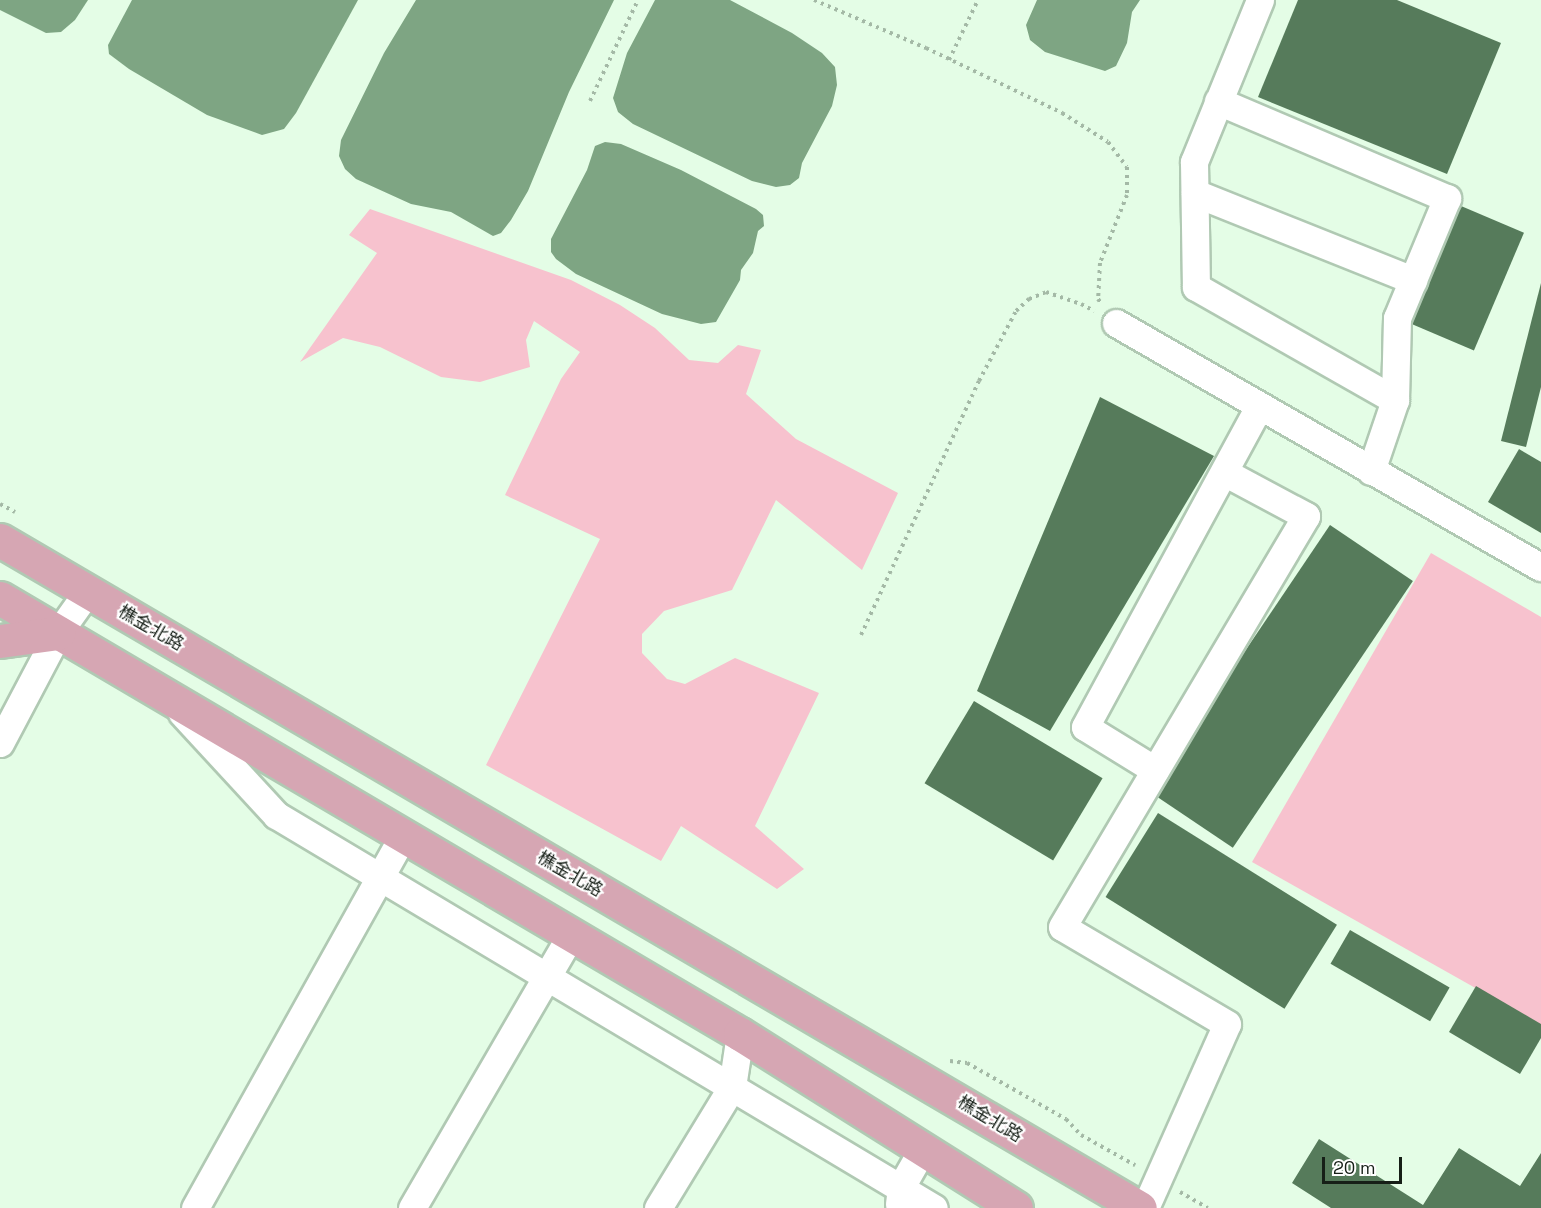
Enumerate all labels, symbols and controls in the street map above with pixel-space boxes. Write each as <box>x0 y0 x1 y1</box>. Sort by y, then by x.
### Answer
street label: 樵金北路 <box>114 601 188 655</box>
street label: 樵金北路 <box>533 847 607 901</box>
street label: 樵金北路 <box>954 1091 1026 1147</box>
scale bar <box>1325 1145 1404 1183</box>
text: 20 m <box>1333 1156 1376 1179</box>

